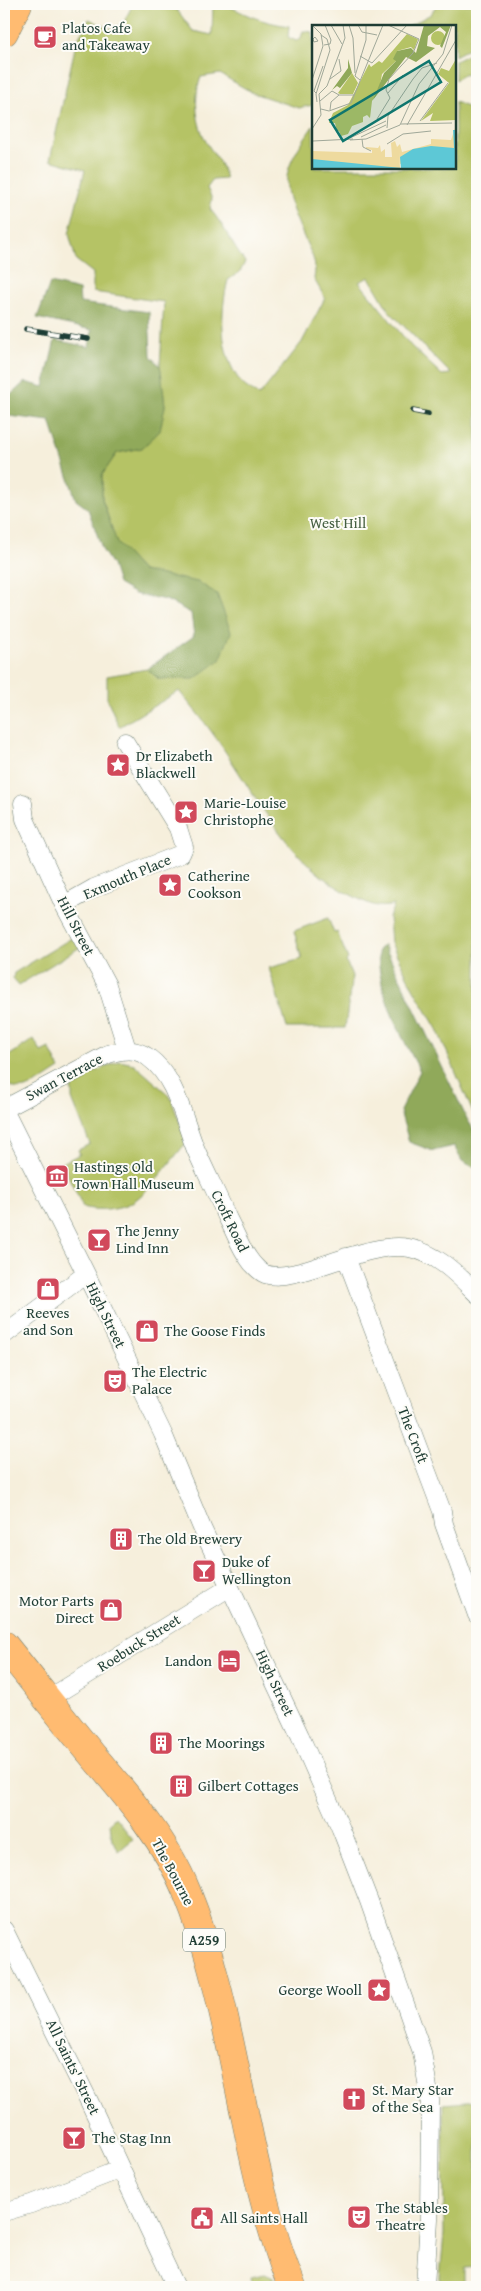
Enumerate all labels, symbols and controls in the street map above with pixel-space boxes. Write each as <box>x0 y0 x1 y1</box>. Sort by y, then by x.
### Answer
place label: Platos Cafe and Takeaway <box>62 17 150 55</box>
cafe icon: Platos Cafe and Takeaway <box>32 24 58 50</box>
inset map <box>312 25 456 169</box>
park label: West Hill <box>310 512 366 533</box>
place label: Dr Elizabeth Blackwell <box>136 745 213 783</box>
place icon: Dr Elizabeth Blackwell <box>105 752 131 778</box>
place label: Marie-Louise Christophe <box>204 792 286 830</box>
place icon: Marie-Louise Christophe <box>173 799 199 825</box>
street label: Exmouth Place <box>80 849 174 904</box>
place label: Catherine Cookson <box>188 865 250 903</box>
place icon: Catherine Cookson <box>157 872 183 898</box>
street label: Hill Street <box>53 893 101 960</box>
street label: Swan Terrace <box>22 1047 106 1106</box>
place label: Hastings Old Town Hall Museum <box>74 1156 195 1194</box>
museum icon: Hastings Old Town Hall Museum <box>44 1163 70 1189</box>
street label: Croft Road <box>206 1186 254 1255</box>
place label: The Jenny Lind Inn <box>116 1220 180 1258</box>
bar icon: The Jenny Lind Inn <box>86 1227 112 1253</box>
shop icon: Reeves and Son <box>35 1276 61 1302</box>
street label: High Street <box>81 1278 132 1352</box>
place label: Reeves and Son <box>23 1302 74 1340</box>
shop icon: The Goose Finds <box>134 1318 160 1344</box>
place label: The Goose Finds <box>164 1320 266 1341</box>
place label: The Electric Palace <box>132 1361 207 1399</box>
theatre icon: The Electric Palace <box>102 1368 128 1394</box>
street label: The Croft <box>393 1403 434 1467</box>
building icon: The Old Brewery <box>108 1526 134 1552</box>
place label: The Old Brewery <box>138 1528 243 1549</box>
place label: Duke of Wellington <box>222 1551 292 1589</box>
bar icon: Duke of Wellington <box>191 1558 217 1584</box>
place label: Motor Parts Direct <box>19 1590 95 1628</box>
shop icon: Motor Parts Direct <box>98 1597 124 1623</box>
street label: Roebuck Street <box>93 1608 185 1677</box>
street label: High Street <box>251 1646 300 1720</box>
hotel icon: Landon <box>216 1648 242 1674</box>
place label: Landon <box>165 1650 213 1671</box>
building icon: The Moorings <box>148 1730 174 1756</box>
place label: The Moorings <box>178 1732 265 1753</box>
building icon: Gilbert Cottages <box>168 1773 194 1799</box>
place label: Gilbert Cottages <box>198 1775 299 1796</box>
street label: The Bourne <box>147 1835 200 1909</box>
road number: A259 <box>183 1928 225 1952</box>
place icon: George Wooll <box>366 1977 392 2003</box>
place label: George Wooll <box>279 1979 362 2000</box>
street label: All Saints' Street <box>41 2015 106 2119</box>
place label: St. Mary Star of the Sea <box>372 2079 454 2117</box>
church icon: St. Mary Star of the Sea <box>341 2086 367 2112</box>
bar icon: The Stag Inn <box>61 2125 87 2151</box>
place label: The Stag Inn <box>92 2127 172 2148</box>
place label: The Stables Theatre <box>376 2197 448 2235</box>
theatre icon: The Stables Theatre <box>346 2204 372 2230</box>
public building icon: All Saints Hall <box>189 2205 215 2231</box>
place label: All Saints Hall <box>220 2207 308 2228</box>

